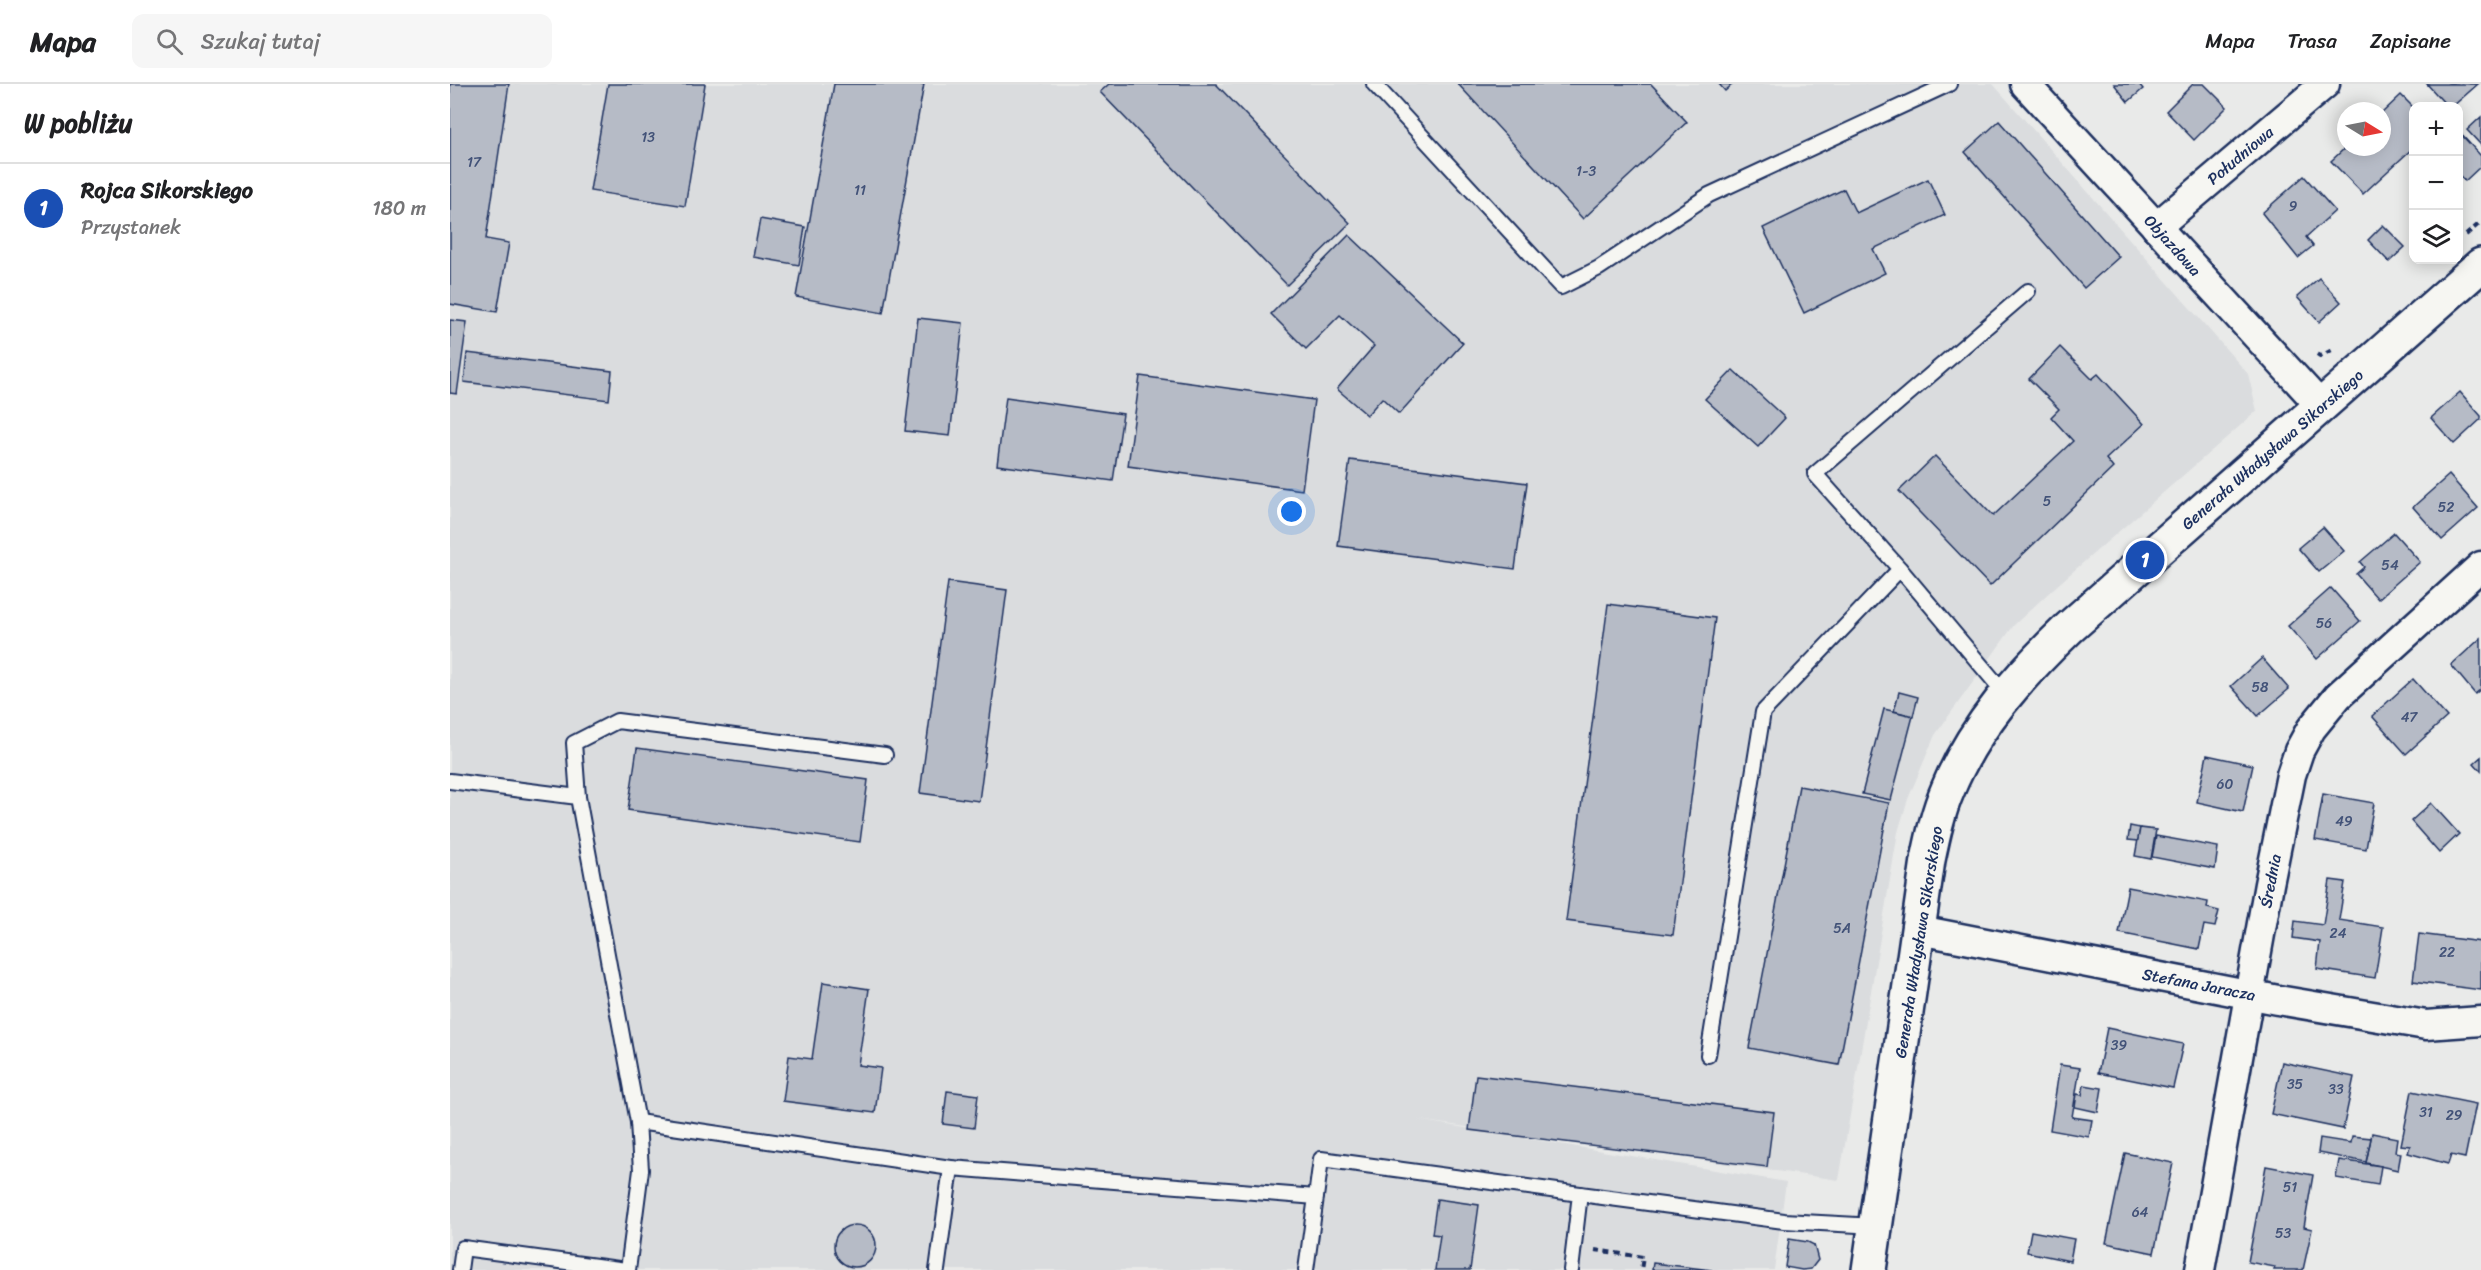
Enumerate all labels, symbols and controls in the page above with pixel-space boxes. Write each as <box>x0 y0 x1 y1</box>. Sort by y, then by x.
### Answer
search box <box>132 14 552 68</box>
text: Mapa <box>30 17 96 66</box>
text: Szukaj tutaj <box>201 22 320 61</box>
text: Mapa <box>2205 22 2255 60</box>
text: Trasa <box>2288 22 2337 60</box>
text: Zapisane <box>2370 22 2451 60</box>
icon: search <box>153 25 186 58</box>
text: W pobliżu <box>24 100 133 146</box>
north arrow <box>2337 102 2391 156</box>
map controls <box>2409 102 2463 264</box>
button: + <box>2409 102 2463 156</box>
street label: Południowa <box>2200 118 2281 192</box>
house number: 13 <box>641 125 655 150</box>
house number: 17 <box>467 150 482 175</box>
button: − <box>2409 156 2463 210</box>
house number: 1-3 <box>1576 159 1596 184</box>
text: Rojca Sikorskiego <box>81 171 253 210</box>
house number: 11 <box>854 178 866 203</box>
text: 1 <box>39 191 48 226</box>
text: 180 m <box>372 191 426 226</box>
house number: 9 <box>2289 194 2298 219</box>
street label: Objazdowa <box>2137 208 2209 283</box>
text: Przystanek <box>81 210 181 245</box>
button: layers <box>2409 210 2463 264</box>
street label: Generała Władysława Sikorskiego <box>2174 361 2370 537</box>
house number: 5 <box>2043 489 2052 514</box>
house number: 52 <box>2438 495 2454 520</box>
your location <box>1277 497 1306 526</box>
pin: 1 <box>2126 538 2164 582</box>
house number: 54 <box>2381 553 2399 578</box>
house number: 56 <box>2316 611 2332 636</box>
house number: 58 <box>2252 675 2269 700</box>
house number: 47 <box>2401 705 2418 730</box>
house number: 60 <box>2217 772 2234 797</box>
house number: 49 <box>2335 809 2353 834</box>
street label: Generała Władysława Sikorskiego <box>1886 824 1951 1060</box>
street label: Średnia <box>2251 852 2290 911</box>
house number: 5A <box>1833 916 1851 941</box>
house number: 24 <box>2330 921 2347 946</box>
house number: 22 <box>2439 940 2455 965</box>
street label: Stefana Jaracza <box>2140 959 2258 1010</box>
house number: 39 <box>2111 1033 2128 1058</box>
house number: 35 <box>2287 1072 2304 1097</box>
house number: 33 <box>2328 1077 2344 1102</box>
house number: 31 <box>2419 1100 2433 1125</box>
house number: 29 <box>2446 1103 2463 1128</box>
house number: 51 <box>2283 1175 2297 1200</box>
house number: 64 <box>2132 1200 2149 1225</box>
house number: 53 <box>2275 1221 2291 1246</box>

